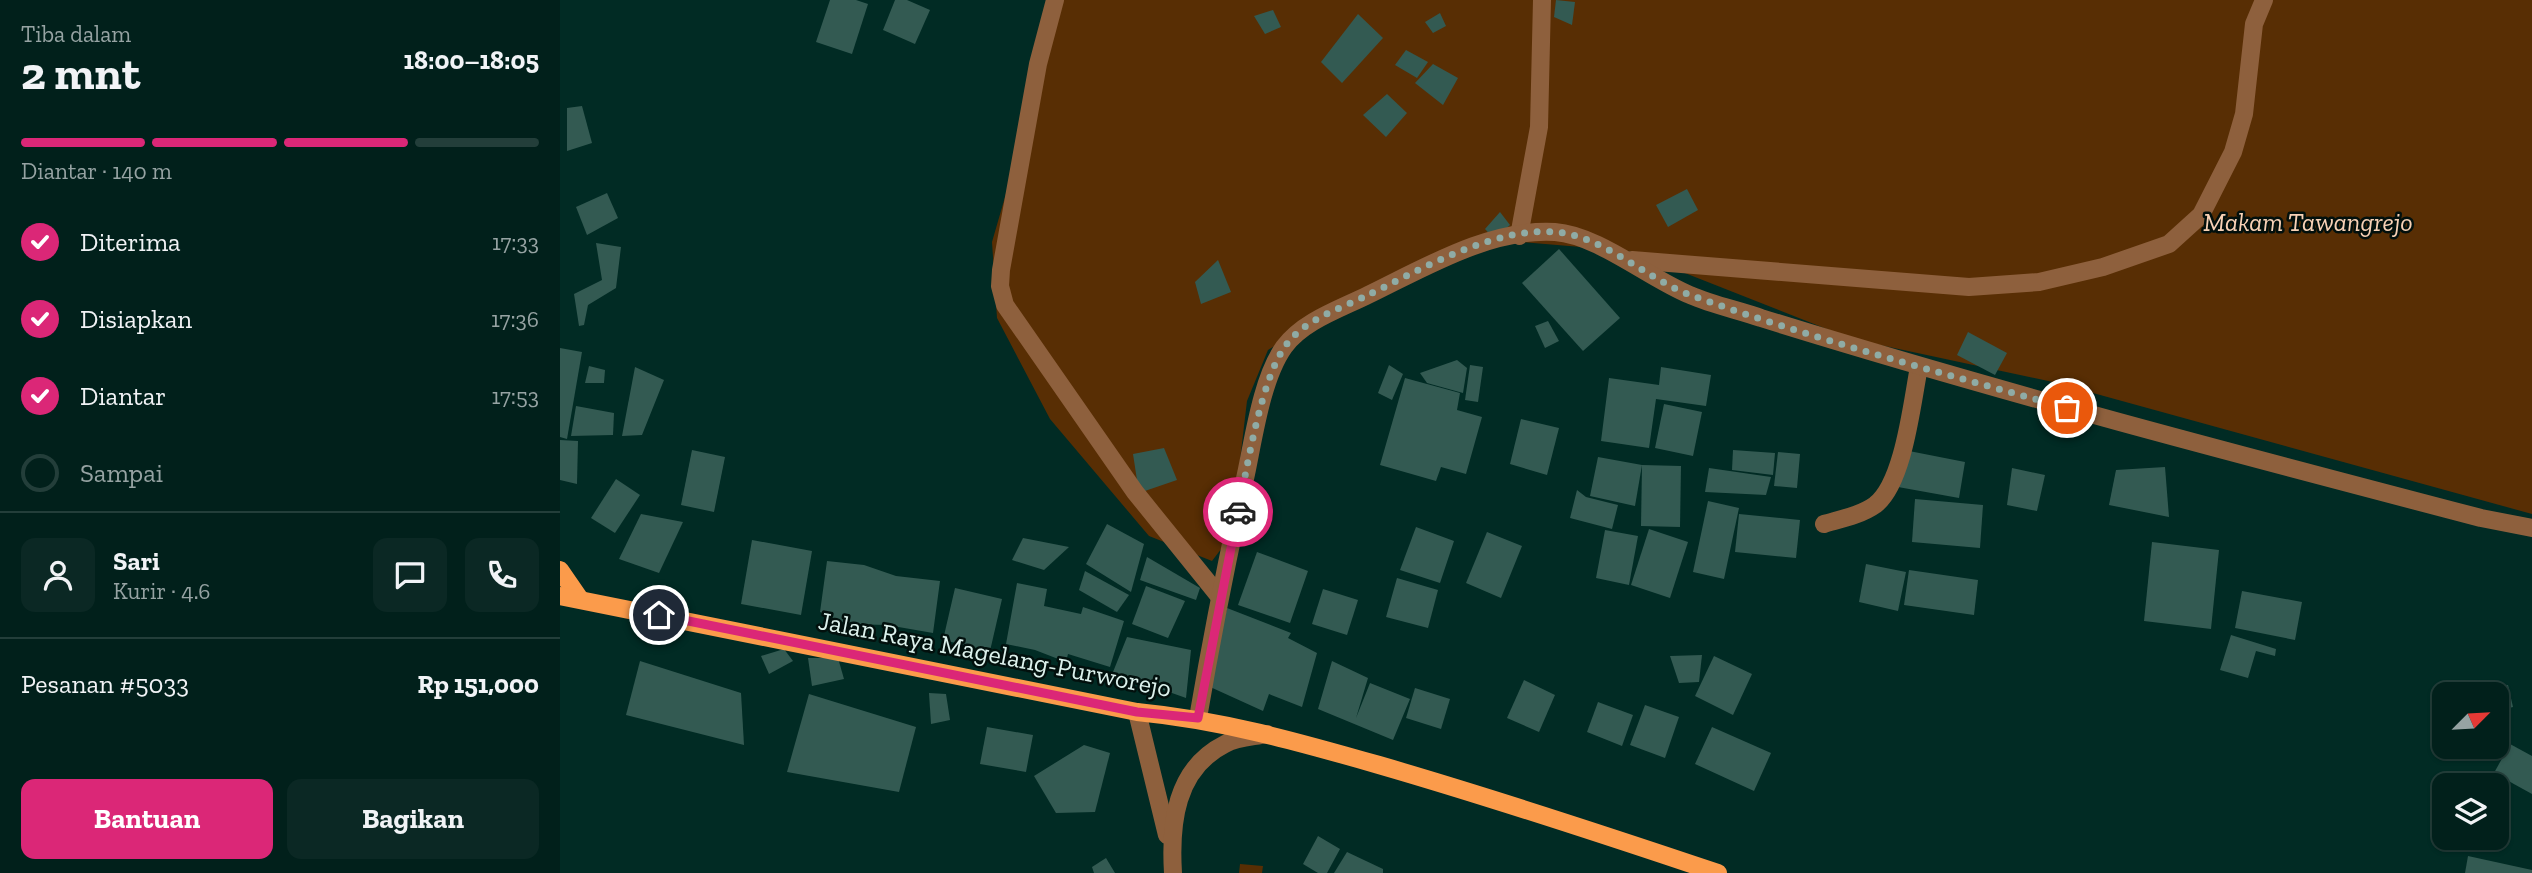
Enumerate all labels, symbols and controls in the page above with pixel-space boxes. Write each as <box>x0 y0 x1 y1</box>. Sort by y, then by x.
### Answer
text: Tiba dalam <box>21 20 131 48</box>
text: 18:00–18:05 <box>404 44 539 76</box>
text: 2 mnt <box>21 46 140 101</box>
text: Diantar · 140 m <box>21 157 172 185</box>
park label: Makam Tawangrejo <box>2203 206 2413 238</box>
icon: check <box>21 223 59 261</box>
text: Diterima <box>80 226 181 258</box>
text: 17:33 <box>492 228 539 256</box>
icon: check <box>21 300 59 338</box>
text: Disiapkan <box>80 303 192 335</box>
text: 17:36 <box>491 305 539 333</box>
icon: check <box>21 377 59 415</box>
pin <box>2037 378 2097 438</box>
text: Diantar <box>80 380 166 412</box>
text: 17:53 <box>492 382 539 410</box>
icon: bag <box>2048 389 2086 427</box>
text: Sampai <box>80 457 163 489</box>
courier <box>1203 477 1273 547</box>
icon: car <box>1219 493 1257 531</box>
button: person <box>21 538 95 612</box>
button: chat <box>373 538 447 612</box>
button: phone <box>465 538 539 612</box>
text: Sari <box>113 545 160 577</box>
text: Kurir · 4.6 <box>113 577 210 605</box>
pin <box>629 585 689 645</box>
icon: home <box>640 596 678 634</box>
street label: Jalan Raya Magelang-Purworejo <box>816 604 1174 704</box>
text: Pesanan #5033 <box>21 668 189 700</box>
text: Rp 151,000 <box>417 668 539 700</box>
north arrow <box>2432 682 2510 760</box>
map controls <box>2432 682 2509 850</box>
button: layers <box>2432 773 2509 850</box>
button: Bantuan <box>21 779 273 859</box>
button: Bagikan <box>287 779 539 859</box>

